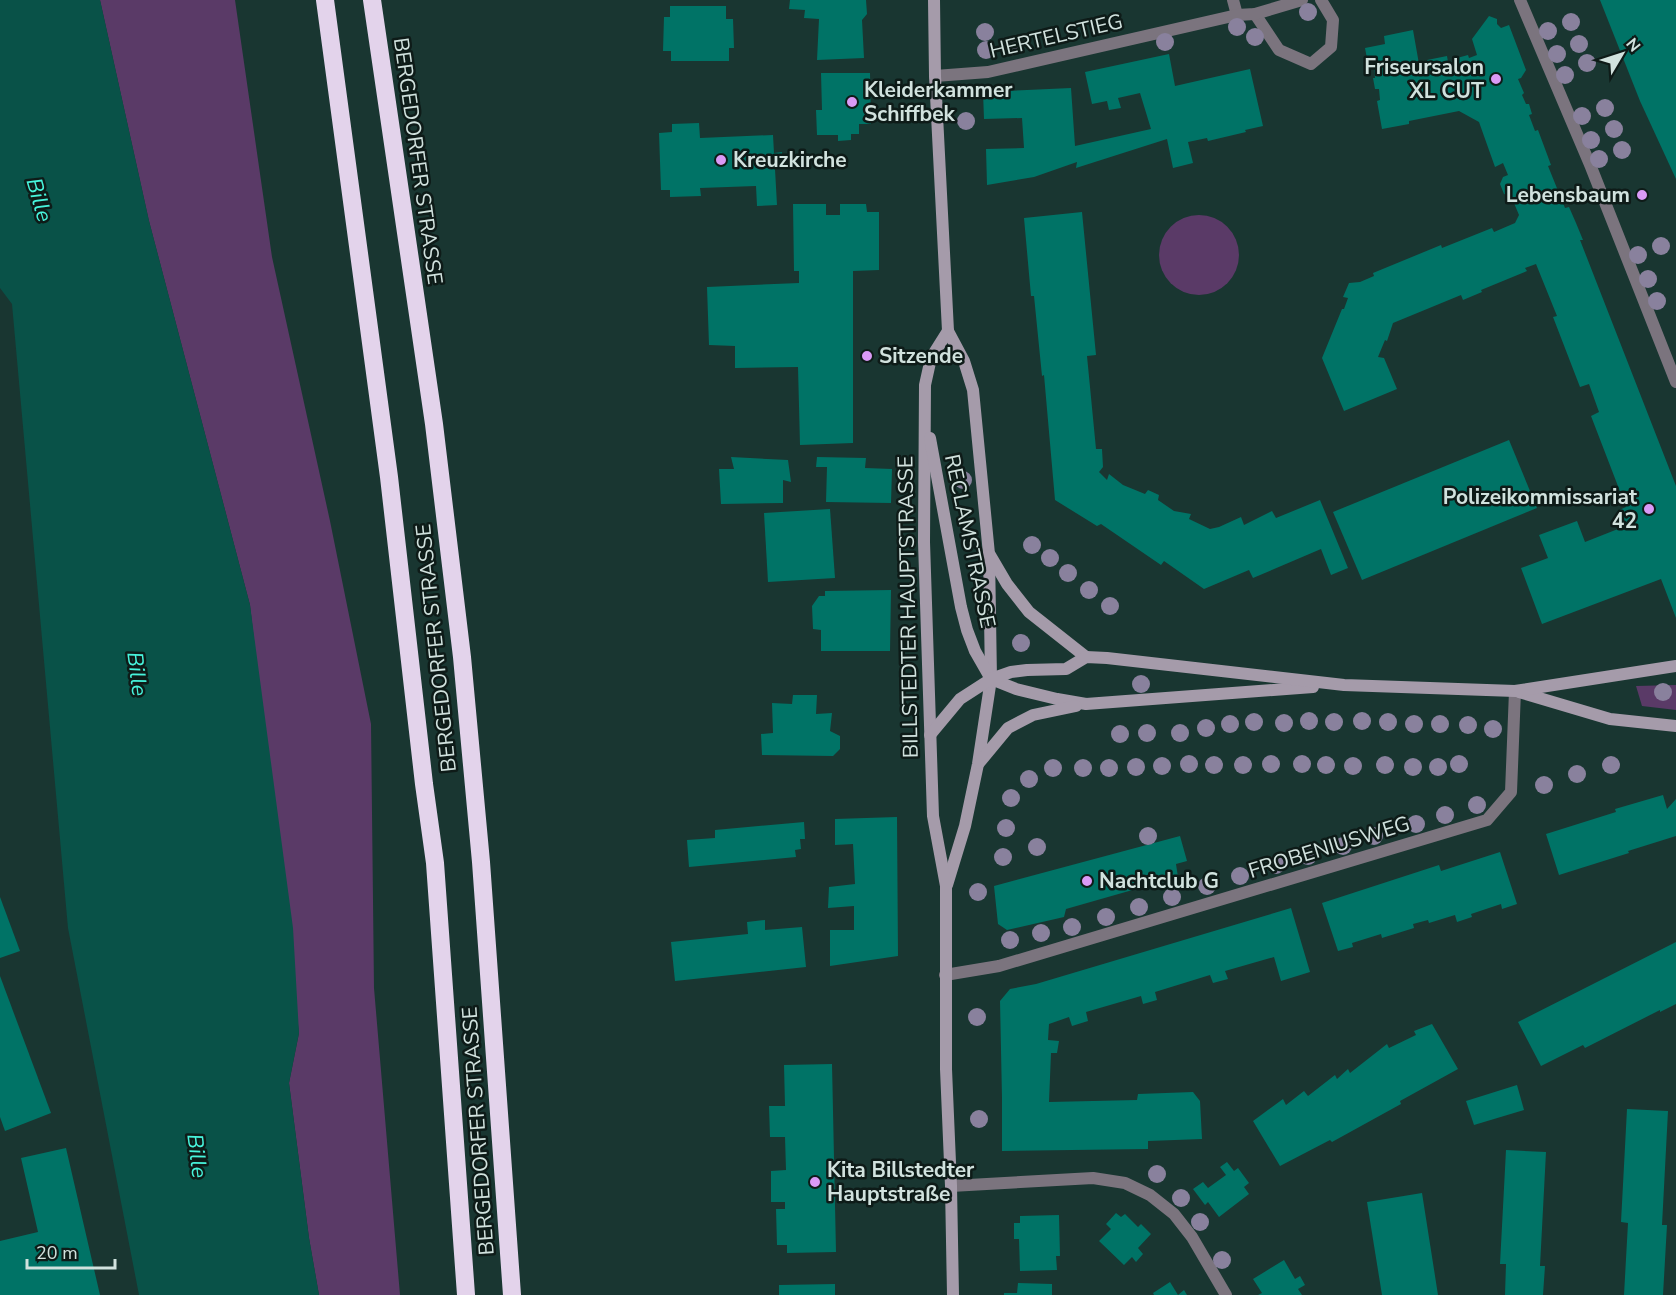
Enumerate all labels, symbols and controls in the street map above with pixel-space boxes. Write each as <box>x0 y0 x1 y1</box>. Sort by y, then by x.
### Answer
street label: HERTELSTIEG <box>987 7 1125 65</box>
north arrow <box>1592 24 1652 84</box>
text: N <box>1621 34 1645 57</box>
street label: BERGEDORFER STRASSE <box>387 36 449 286</box>
place label: Friseursalon XL CUT <box>1364 53 1484 105</box>
marker: Friseursalon XL CUT <box>1489 72 1503 86</box>
place label: Kleiderkammer Schiffbek <box>864 76 1013 128</box>
marker: Kleiderkammer Schiffbek <box>845 95 859 109</box>
place label: Kreuzkirche <box>733 146 847 174</box>
marker: Kreuzkirche <box>714 153 728 167</box>
water label: Bille <box>18 174 60 226</box>
place label: Lebensbaum <box>1506 181 1630 209</box>
marker: Lebensbaum <box>1635 188 1649 202</box>
place label: Sitzende <box>879 342 963 370</box>
marker: Sitzende <box>860 349 874 363</box>
street label: RECLAMSTRASSE <box>938 452 1002 630</box>
street label: BILLSTEDTER HAUPTSTRASSE <box>891 456 925 758</box>
place label: Polizeikommissariat 42 <box>1443 483 1638 535</box>
marker: Polizeikommissariat 42 <box>1642 502 1656 516</box>
street label: BERGEDORFER STRASSE <box>409 523 463 773</box>
water label: Bille <box>119 650 155 698</box>
street label: FROBENIUSWEG <box>1245 809 1413 885</box>
place label: Nachtclub G <box>1099 867 1219 895</box>
marker: Nachtclub G <box>1080 874 1094 888</box>
street label: BERGEDORFER STRASSE <box>455 1006 501 1256</box>
water label: Bille <box>179 1132 215 1180</box>
place label: Kita Billstedter Hauptstraße <box>827 1156 975 1208</box>
marker: Kita Billstedter Hauptstraße <box>808 1175 822 1189</box>
scale bar <box>27 1232 116 1270</box>
text: 20 m <box>36 1241 78 1265</box>

